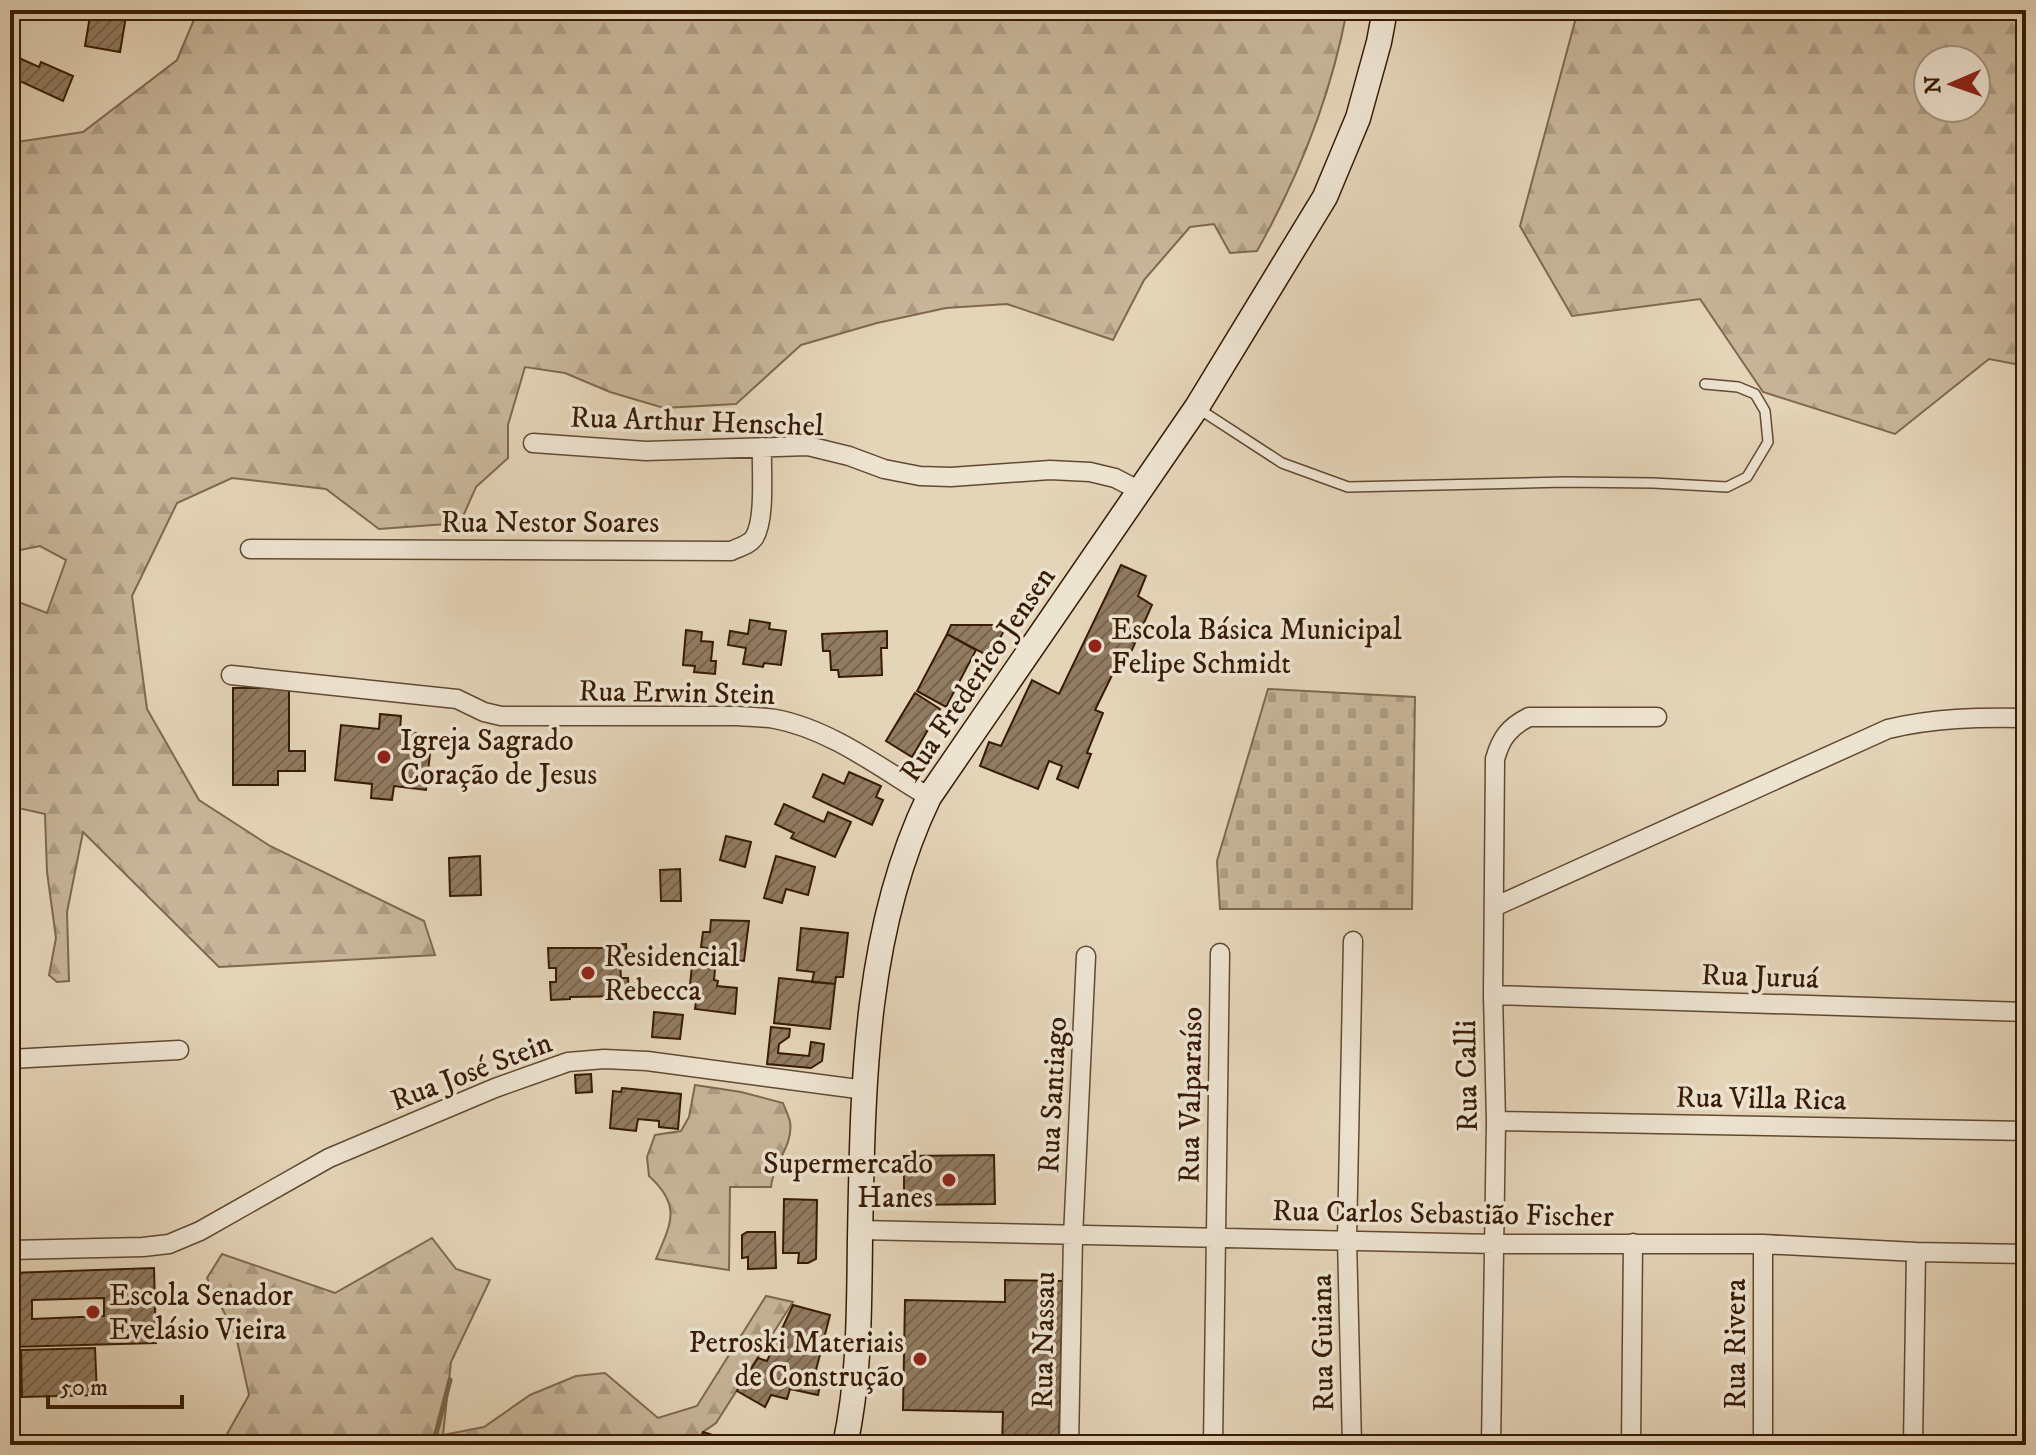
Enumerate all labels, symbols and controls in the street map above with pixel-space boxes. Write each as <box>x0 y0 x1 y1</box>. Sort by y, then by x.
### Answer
north arrow <box>1912 44 1992 124</box>
text: N <box>1920 75 1947 94</box>
street label: Rua Arthur Henschel <box>569 400 825 445</box>
street label: Rua Nestor Soares <box>441 505 659 542</box>
street label: Rua Frederico Jensen <box>892 560 1064 790</box>
place label: Escola Básica Municipal Felipe Schmidt <box>1111 612 1402 683</box>
marker: Escola Básica Municipal Felipe Schmidt <box>1086 637 1104 655</box>
street label: Rua Erwin Stein <box>578 673 776 714</box>
place label: Igreja Sagrado Coração de Jesus <box>400 723 597 794</box>
marker: Igreja Sagrado Coração de Jesus <box>375 748 393 766</box>
place label: Residencial Rebecca <box>604 939 739 1010</box>
street label: Rua Juruá <box>1700 957 1820 998</box>
marker: Residencial Rebecca <box>579 964 597 982</box>
street label: Rua Valparaíso <box>1171 1006 1212 1184</box>
street label: Rua Santiago <box>1031 1016 1076 1174</box>
street label: Rua Calli <box>1448 1020 1487 1132</box>
street label: Rua José Stein <box>386 1025 558 1120</box>
street label: Rua Villa Rica <box>1675 1080 1847 1119</box>
place label: Supermercado Hanes <box>763 1146 933 1217</box>
marker: Supermercado Hanes <box>940 1171 958 1189</box>
street label: Rua Carlos Sebastião Fischer <box>1272 1193 1614 1236</box>
street label: Rua Nassau <box>1025 1271 1064 1409</box>
street label: Rua Guiana <box>1304 1273 1343 1412</box>
place label: Escola Senador Evelásio Vieira <box>109 1278 293 1349</box>
street label: Rua Rivera <box>1718 1278 1755 1409</box>
marker: Escola Senador Evelásio Vieira <box>84 1303 102 1321</box>
place label: Petroski Materiais de Construção <box>689 1325 904 1396</box>
marker: Petroski Materiais de Construção <box>911 1350 929 1368</box>
scale bar <box>48 1359 182 1409</box>
text: 50 m <box>60 1373 108 1403</box>

